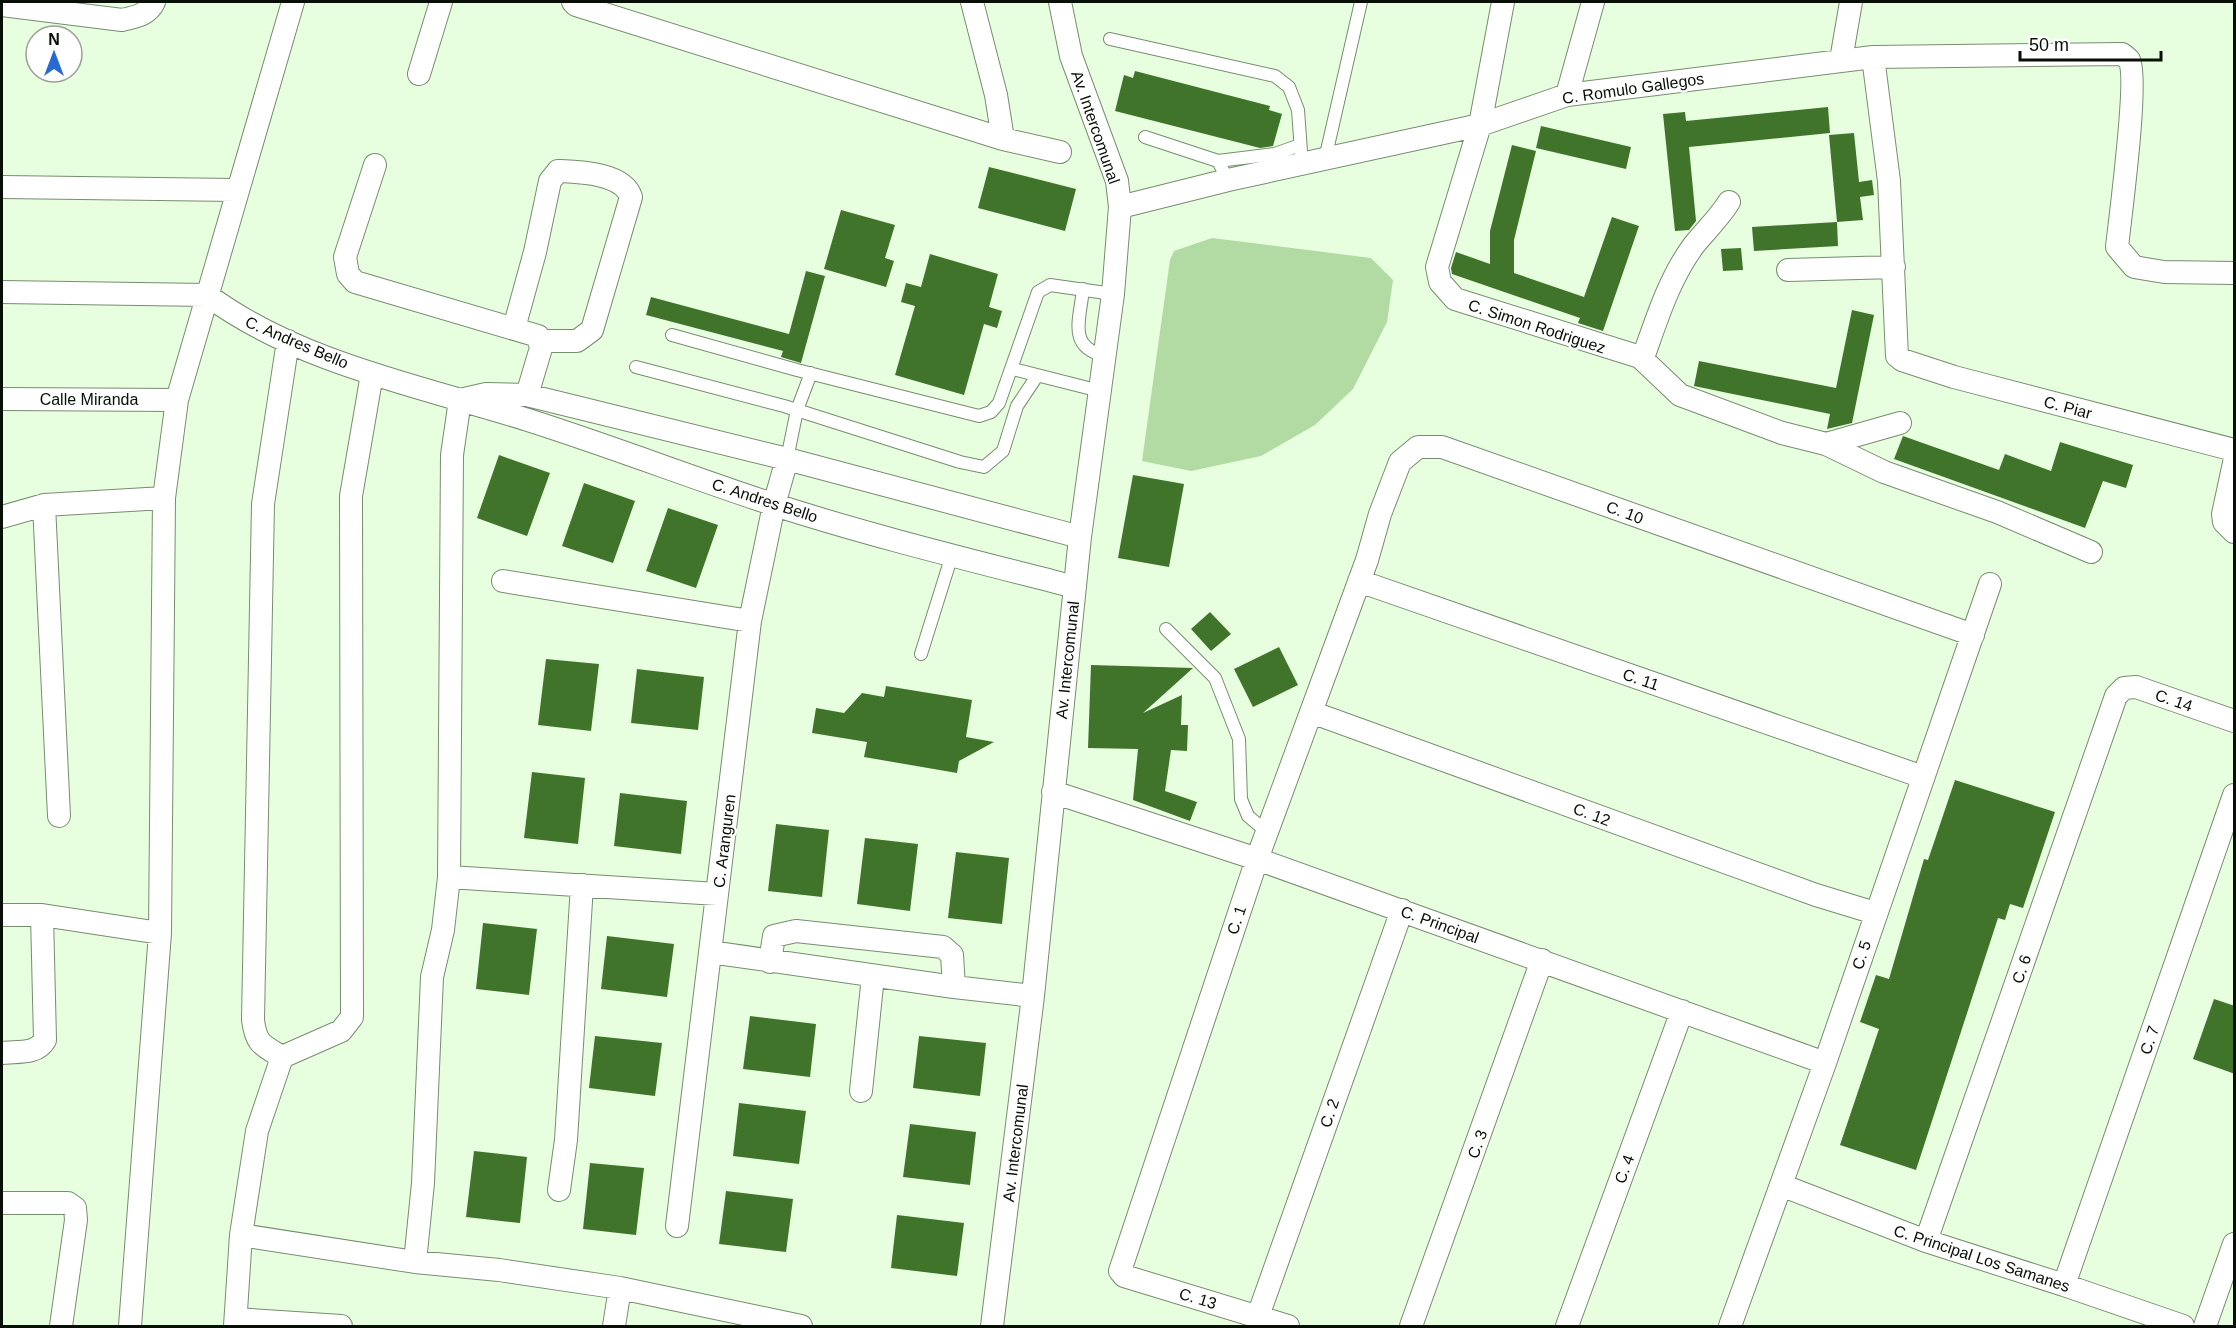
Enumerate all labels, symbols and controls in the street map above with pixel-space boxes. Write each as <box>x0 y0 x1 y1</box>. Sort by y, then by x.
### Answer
north arrow <box>24 24 84 84</box>
scale bar <box>2020 24 2161 62</box>
text: N <box>48 31 60 48</box>
text: 50 m <box>2029 35 2069 55</box>
street label: Av. Intercomunal <box>1068 68 1123 186</box>
street label: C. Romulo Gallegos <box>1561 70 1705 107</box>
street label: C. Simon Rodriguez <box>1466 296 1608 357</box>
street label: C. Andres Bello <box>243 313 351 372</box>
street label: Calle Miranda <box>40 391 138 408</box>
street label: C. Piar <box>2042 393 2094 422</box>
street label: C. Andres Bello <box>710 475 820 526</box>
street label: C. 10 <box>1604 498 1646 527</box>
street label: Av. Intercomunal <box>1053 600 1082 720</box>
street label: C. 11 <box>1621 665 1661 694</box>
street label: C. 14 <box>2153 686 2195 715</box>
street label: C. Aranguren <box>710 793 739 889</box>
street label: C. 12 <box>1571 800 1613 829</box>
street label: C. Principal <box>1398 902 1481 946</box>
street label: C. 1 <box>1224 903 1249 937</box>
street label: C. 5 <box>1849 938 1874 972</box>
street label: C. 6 <box>2009 952 2034 986</box>
street label: C. 7 <box>2137 1023 2162 1057</box>
street label: Av. Intercomunal <box>1000 1083 1031 1203</box>
street label: C. 2 <box>1317 1096 1342 1130</box>
street label: C. 3 <box>1464 1127 1491 1161</box>
street label: C. 4 <box>1611 1152 1638 1186</box>
street label: C. Principal Los Samanes <box>1892 1222 2072 1295</box>
street label: C. 13 <box>1177 1285 1219 1312</box>

